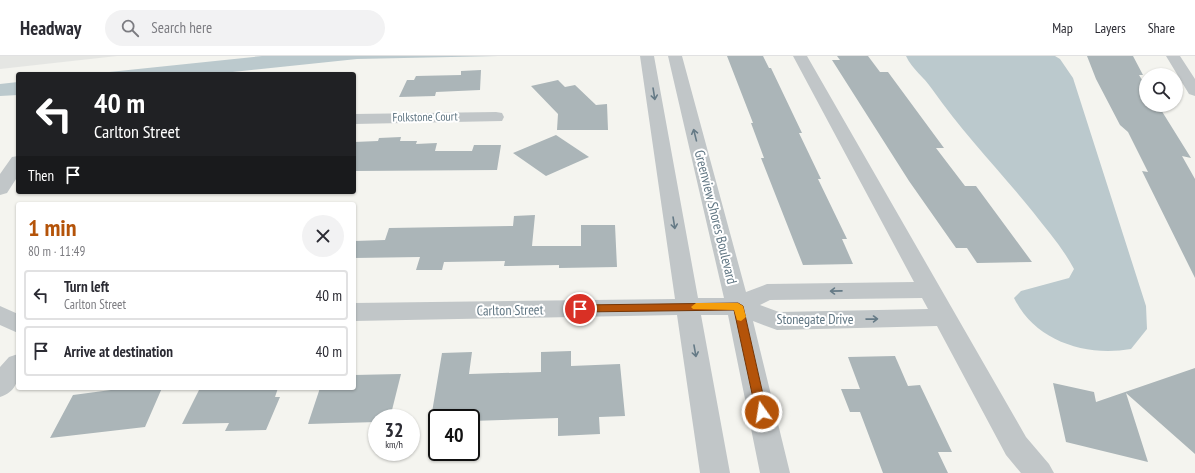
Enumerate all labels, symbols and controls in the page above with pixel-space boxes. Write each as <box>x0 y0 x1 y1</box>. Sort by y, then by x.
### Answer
search box <box>105 10 385 46</box>
text: Headway <box>20 16 81 40</box>
icon: search <box>119 17 141 39</box>
text: Search here <box>151 18 212 37</box>
text: Map <box>1052 19 1073 37</box>
text: Layers <box>1095 19 1126 37</box>
text: Share <box>1148 19 1175 37</box>
map controls <box>1139 68 1183 112</box>
button: search <box>1139 68 1183 112</box>
text: 40 m <box>94 84 145 121</box>
one-way arrow <box>650 87 658 100</box>
icon: left <box>28 88 80 140</box>
street label: Folkstone Court <box>392 108 458 125</box>
text: Carlton Street <box>94 120 180 143</box>
one-way arrow <box>691 129 699 142</box>
street label: Greenview Shores Boulevard <box>691 148 741 286</box>
icon: arrive <box>62 164 84 186</box>
text: Then <box>28 166 54 185</box>
text: 1 min <box>28 212 76 243</box>
button: close <box>302 215 344 257</box>
one-way arrow <box>670 216 678 229</box>
text: 80 m · 11:49 <box>28 243 85 260</box>
text: Turn left <box>64 277 109 296</box>
icon: left <box>30 284 52 306</box>
text: 40 m <box>316 286 342 305</box>
one-way arrow <box>830 287 843 295</box>
pin <box>563 292 597 326</box>
text: Carlton Street <box>64 296 126 313</box>
icon: arrive <box>569 298 591 320</box>
street label: Carlton Street <box>476 300 544 320</box>
street label: Stonegate Drive <box>776 310 854 328</box>
one-way arrow <box>865 315 878 323</box>
icon: arrive <box>30 340 52 362</box>
text: Arrive at destination <box>64 342 173 361</box>
text: 40 m <box>316 342 342 361</box>
one-way arrow <box>691 344 699 357</box>
position arrow <box>741 391 783 433</box>
speed limit sign: 40 <box>428 409 480 461</box>
text: 32 <box>384 417 404 443</box>
text: km/h <box>385 438 403 451</box>

